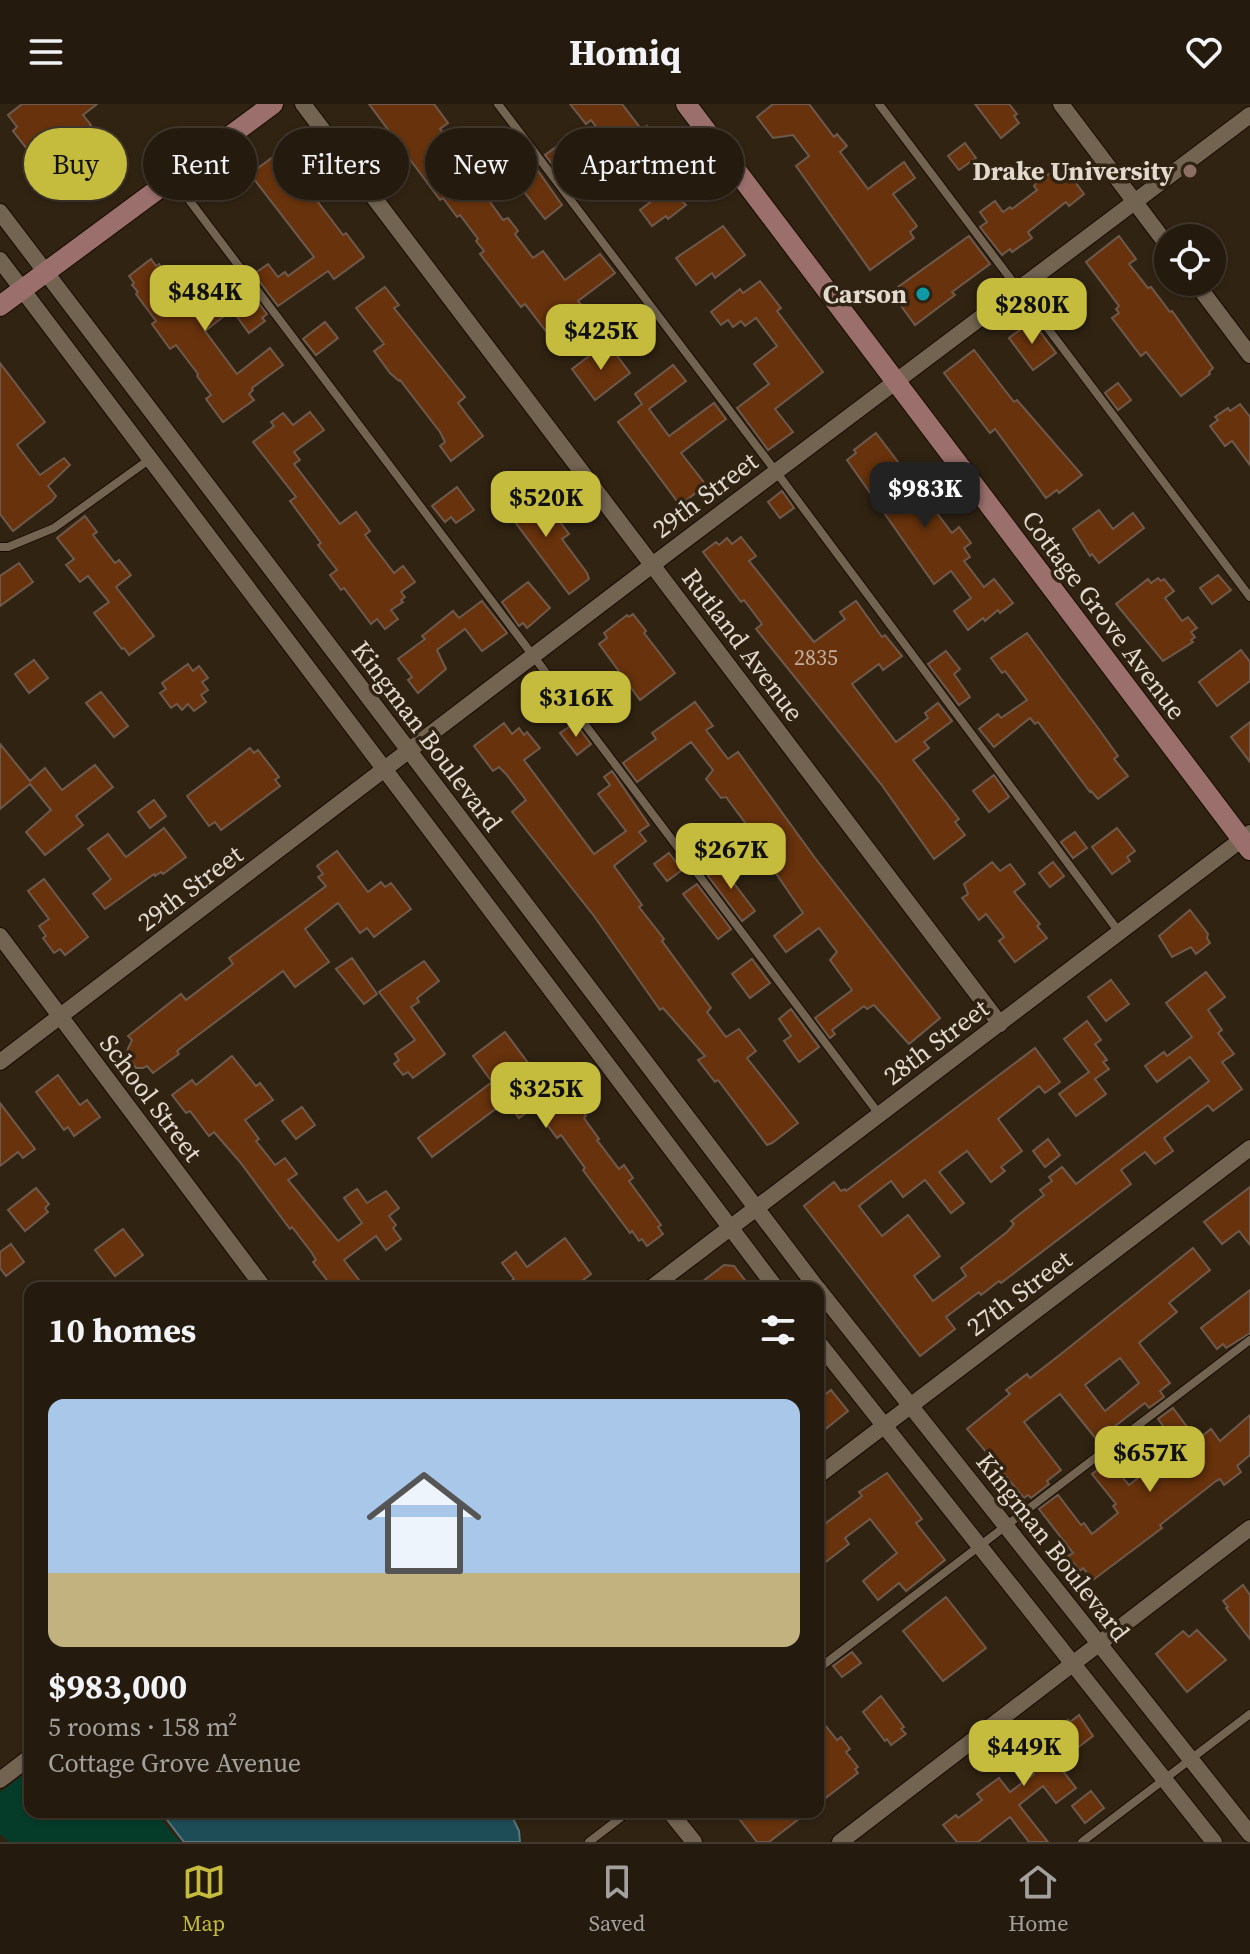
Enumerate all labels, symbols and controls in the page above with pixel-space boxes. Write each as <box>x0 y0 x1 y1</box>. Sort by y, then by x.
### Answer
text: Homiq <box>569 28 681 77</box>
icon: menu <box>24 30 68 74</box>
icon: heart <box>1182 30 1226 74</box>
chip: Buy <box>24 128 127 200</box>
chip: Rent <box>143 128 257 200</box>
chip: Filters <box>273 128 409 200</box>
chip: New <box>425 128 537 200</box>
chip: Apartment <box>553 128 744 200</box>
place label: Drake University <box>972 153 1174 189</box>
marker: Drake University <box>1181 162 1199 180</box>
map controls <box>1154 224 1226 296</box>
button: locate <box>1154 224 1226 296</box>
pin: $484K <box>149 265 261 333</box>
text: $484K <box>168 273 242 309</box>
place label: Carson <box>823 276 907 312</box>
pin: $280K <box>976 278 1088 346</box>
marker: Carson <box>914 285 932 303</box>
text: $280K <box>995 286 1069 322</box>
pin: $425K <box>545 304 657 372</box>
text: $425K <box>564 312 638 348</box>
street label: 29th Street <box>645 443 766 546</box>
pin: $983K <box>869 462 981 530</box>
text: $983K <box>888 470 962 506</box>
pin: $520K <box>490 471 602 539</box>
text: $520K <box>509 479 583 515</box>
street label: Cottage Grove Avenue <box>1013 503 1195 727</box>
street label: Rutland Avenue <box>674 561 812 729</box>
street label: Kingman Boulevard <box>343 633 511 839</box>
house number: 2835 <box>794 642 838 672</box>
pin: $316K <box>520 671 632 739</box>
text: $316K <box>539 679 613 715</box>
pin: $267K <box>675 823 787 891</box>
text: $267K <box>694 831 768 867</box>
street label: 29th Street <box>130 836 251 939</box>
street label: 28th Street <box>876 990 997 1093</box>
street label: School Street <box>91 1027 211 1169</box>
pin: $325K <box>490 1062 602 1130</box>
text: $325K <box>509 1070 583 1106</box>
street label: 27th Street <box>959 1241 1080 1344</box>
text: 10 homes <box>48 1307 196 1353</box>
icon: filters <box>756 1308 800 1352</box>
pin: $657K <box>1094 1426 1206 1494</box>
text: $657K <box>1113 1434 1187 1470</box>
street label: Kingman Boulevard <box>968 1445 1138 1649</box>
icon: home <box>352 1451 496 1595</box>
text: $983,000 <box>48 1663 187 1709</box>
text: 5 rooms · 158 m² <box>48 1709 237 1745</box>
pin: $449K <box>968 1720 1080 1788</box>
text: $449K <box>987 1728 1061 1764</box>
text: Cottage Grove Avenue <box>48 1745 301 1781</box>
tab: Map <box>182 1860 226 1938</box>
tab: Saved <box>589 1860 645 1938</box>
tab: Home <box>1008 1860 1068 1938</box>

